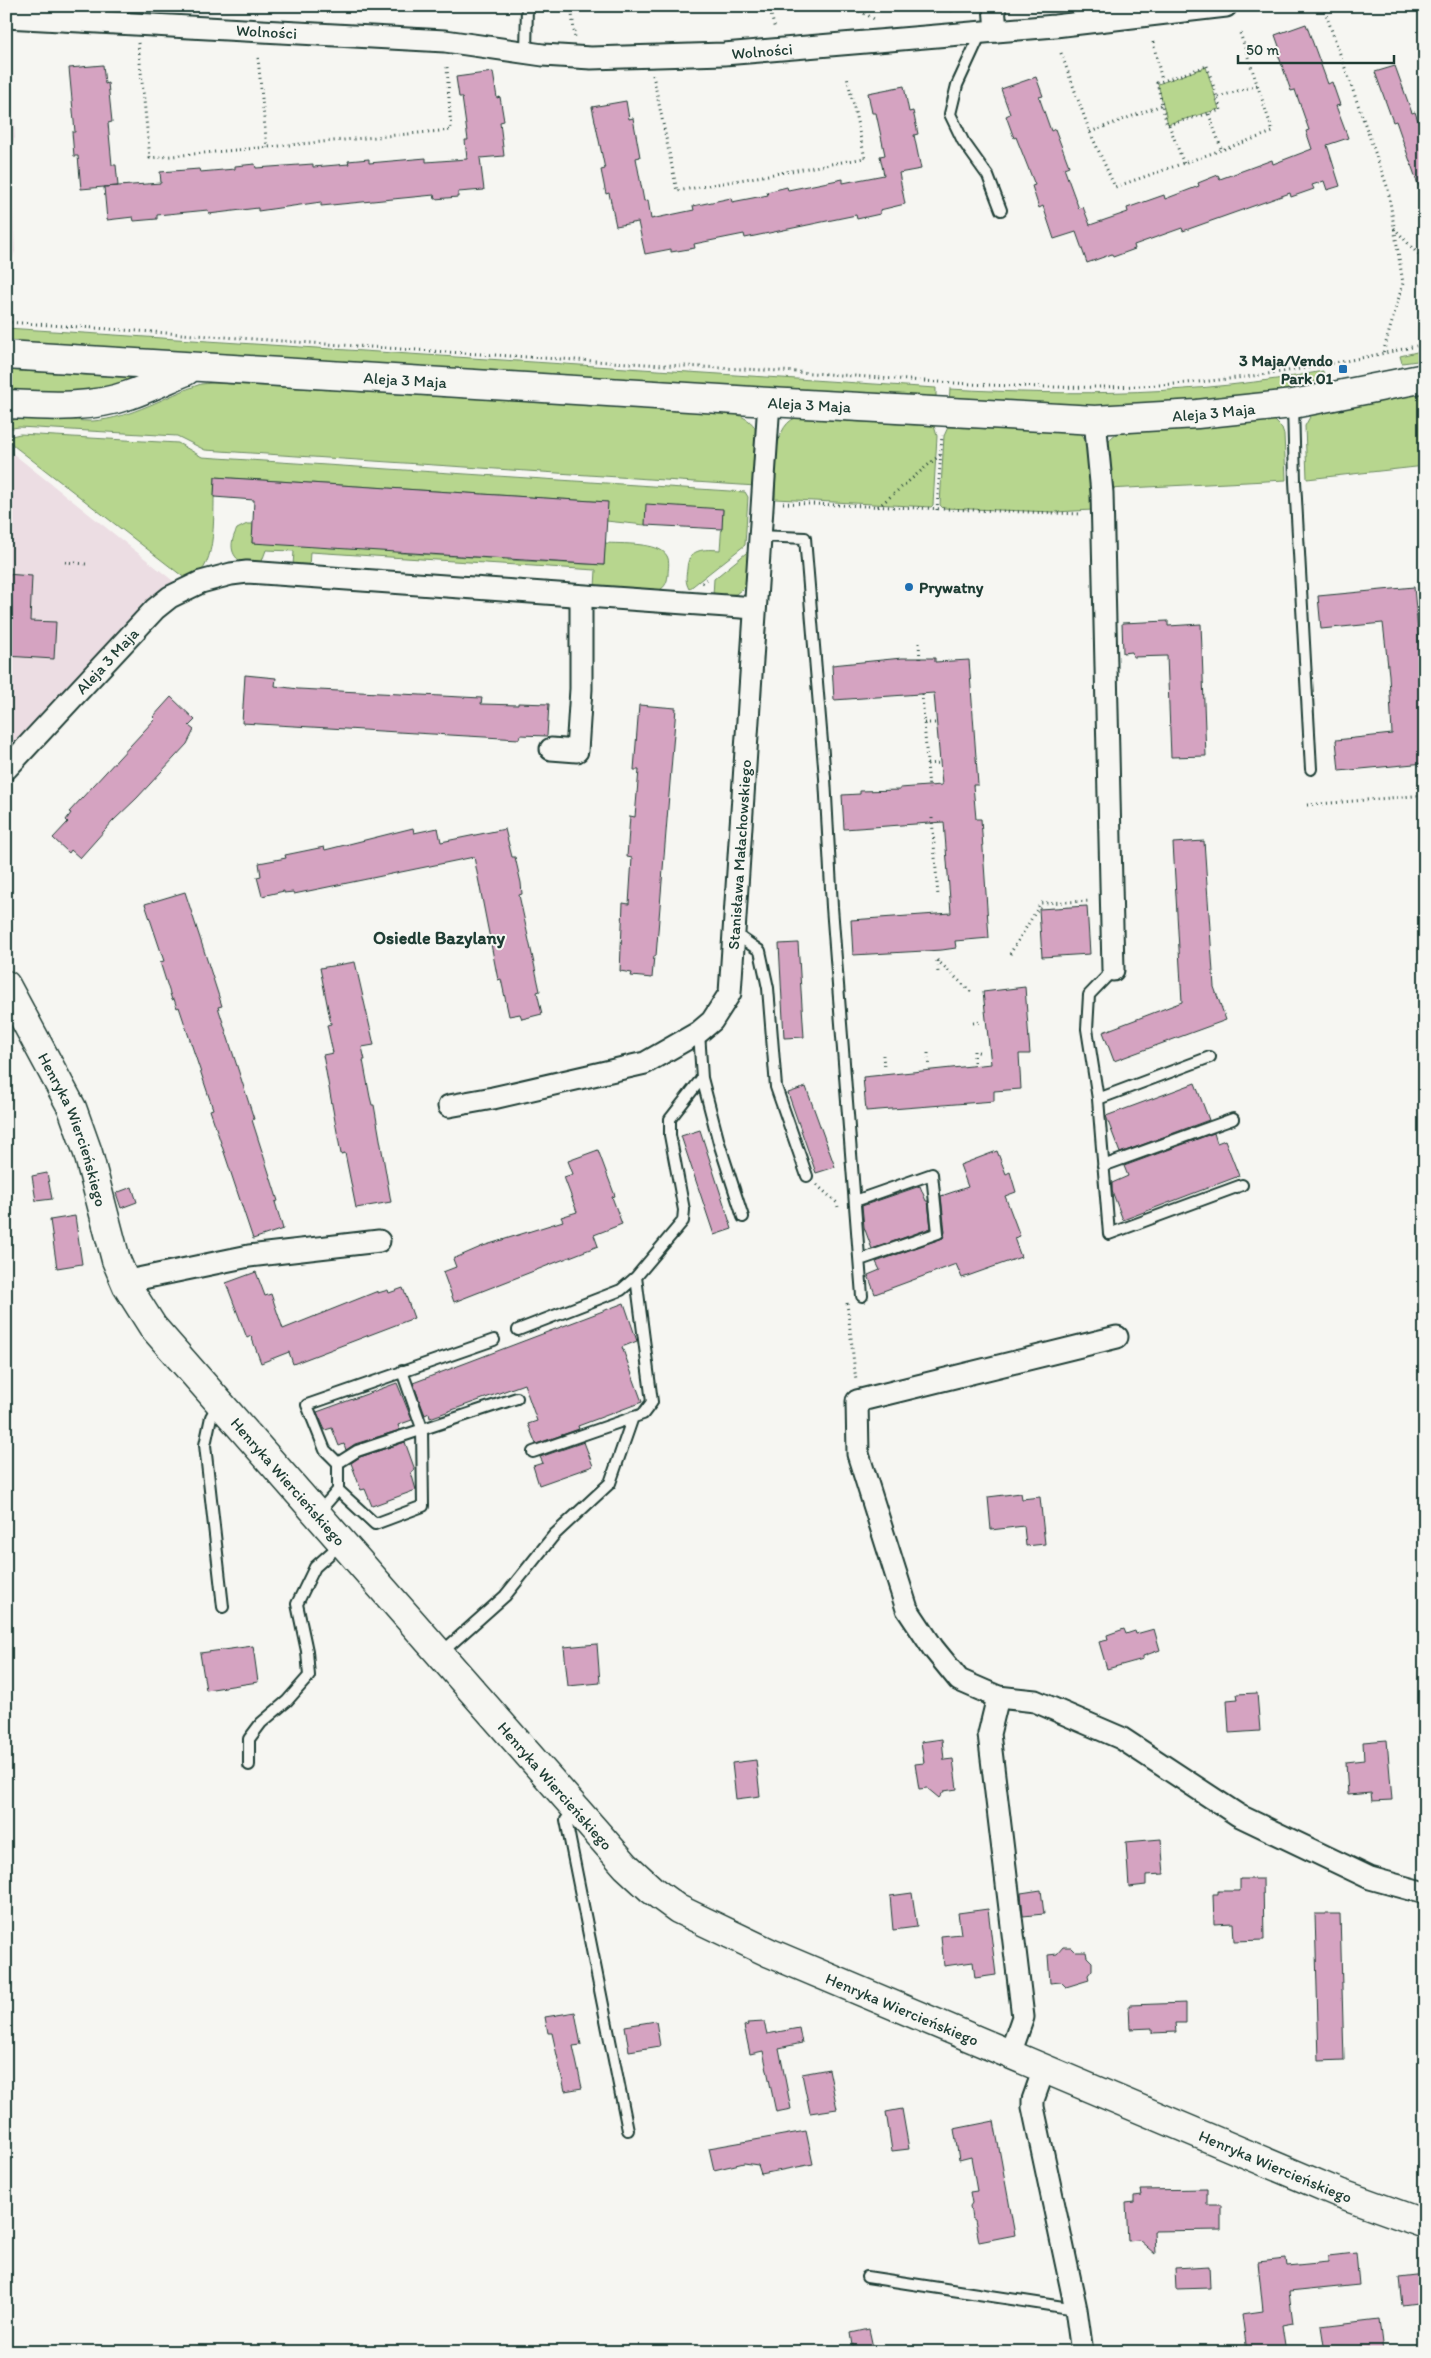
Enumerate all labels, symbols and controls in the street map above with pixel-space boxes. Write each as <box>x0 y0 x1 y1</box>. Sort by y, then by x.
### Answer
street label: Wolności <box>235 21 298 43</box>
scale bar <box>1238 32 1395 64</box>
street label: Wolności <box>731 39 793 63</box>
text: 50 m <box>1246 41 1279 59</box>
place label: 3 Maja/Vendo Park 01 <box>1239 351 1334 388</box>
marker: 3 Maja/Vendo Park 01 <box>1337 363 1349 375</box>
street label: Aleja 3 Maja <box>363 368 448 392</box>
street label: Aleja 3 Maja <box>767 393 852 417</box>
street label: Aleja 3 Maja <box>1172 399 1257 425</box>
place label: Prywatny <box>919 578 984 598</box>
marker: Prywatny <box>903 581 915 593</box>
street label: Aleja 3 Maja <box>72 624 143 698</box>
street label: Stanisława Małachowskiego <box>724 759 755 950</box>
district label: Osiedle Bazylany <box>373 927 506 949</box>
street label: Henryka Wiercieńskiego <box>34 1049 111 1209</box>
street label: Henryka Wiercieńskiego <box>227 1414 349 1550</box>
street label: Henryka Wiercieńskiego <box>494 1718 617 1854</box>
street label: Henryka Wiercieńskiego <box>823 1969 982 2050</box>
street label: Henryka Wiercieńskiego <box>1196 2126 1355 2207</box>

